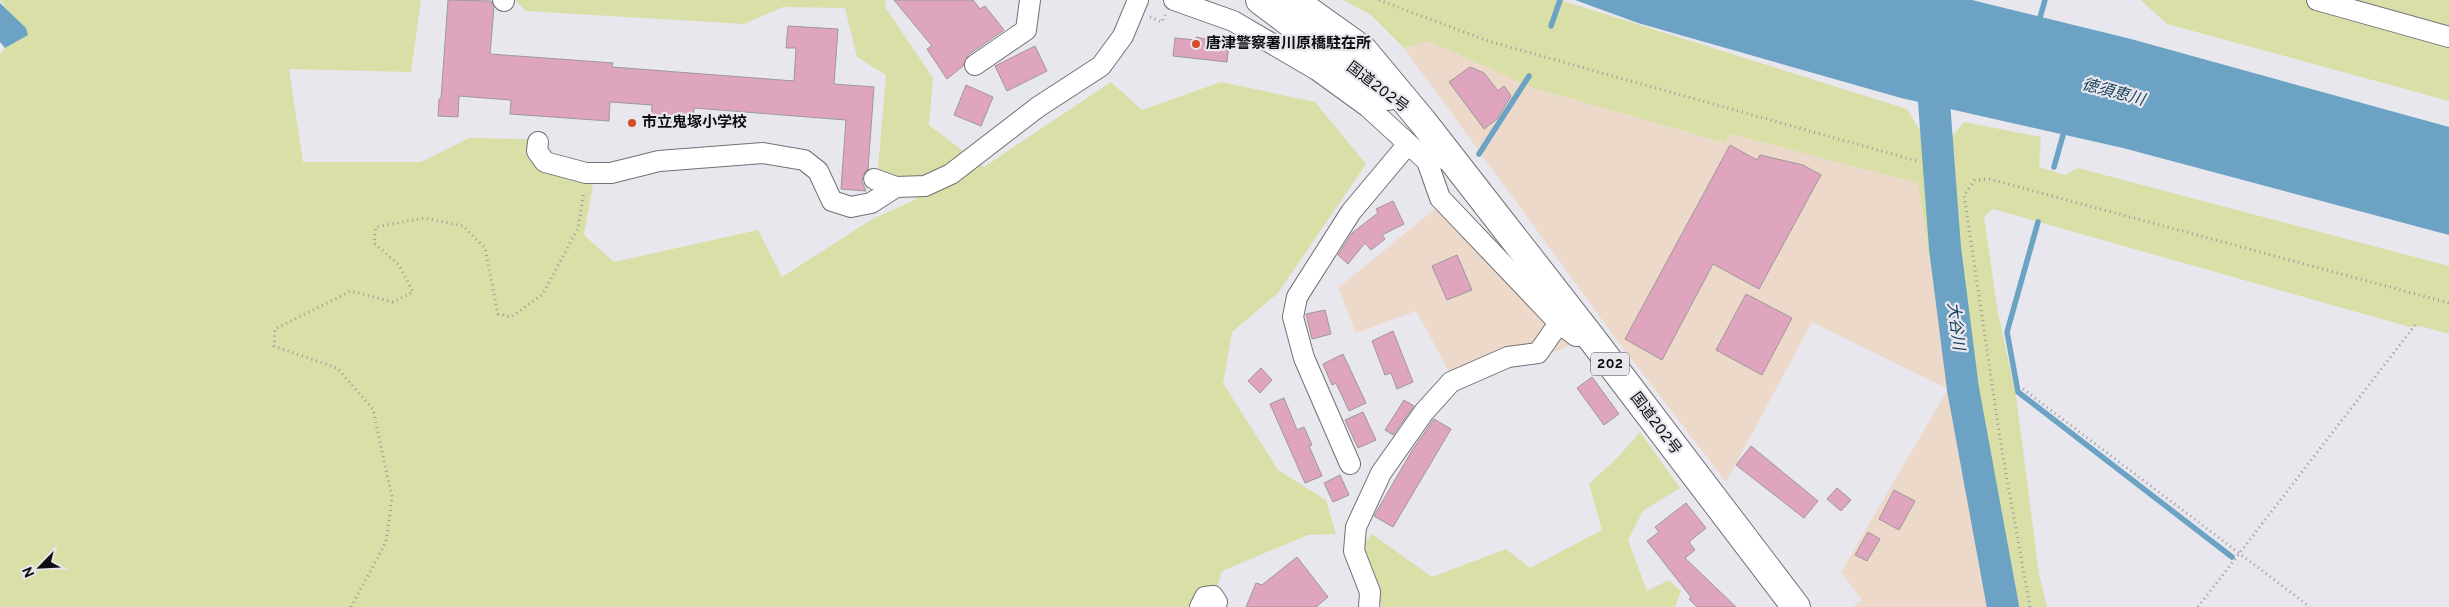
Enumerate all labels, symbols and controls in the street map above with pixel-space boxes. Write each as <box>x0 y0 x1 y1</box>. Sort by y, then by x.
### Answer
place label: 唐津警察署川原橋駐在所 <box>1206 35 1371 54</box>
marker: 唐津警察署川原橋駐在所 <box>1190 38 1202 50</box>
street label: 国道202号 <box>1342 58 1412 118</box>
water label: 徳須恵川 <box>2079 75 2148 111</box>
place label: 市立鬼塚小学校 <box>642 114 747 133</box>
marker: 市立鬼塚小学校 <box>626 117 638 129</box>
water label: 大谷川 <box>1942 301 1968 353</box>
road number: 202 <box>1591 352 1629 376</box>
street label: 国道202号 <box>1625 389 1685 459</box>
north arrow <box>15 542 65 592</box>
text: N <box>20 564 39 580</box>

